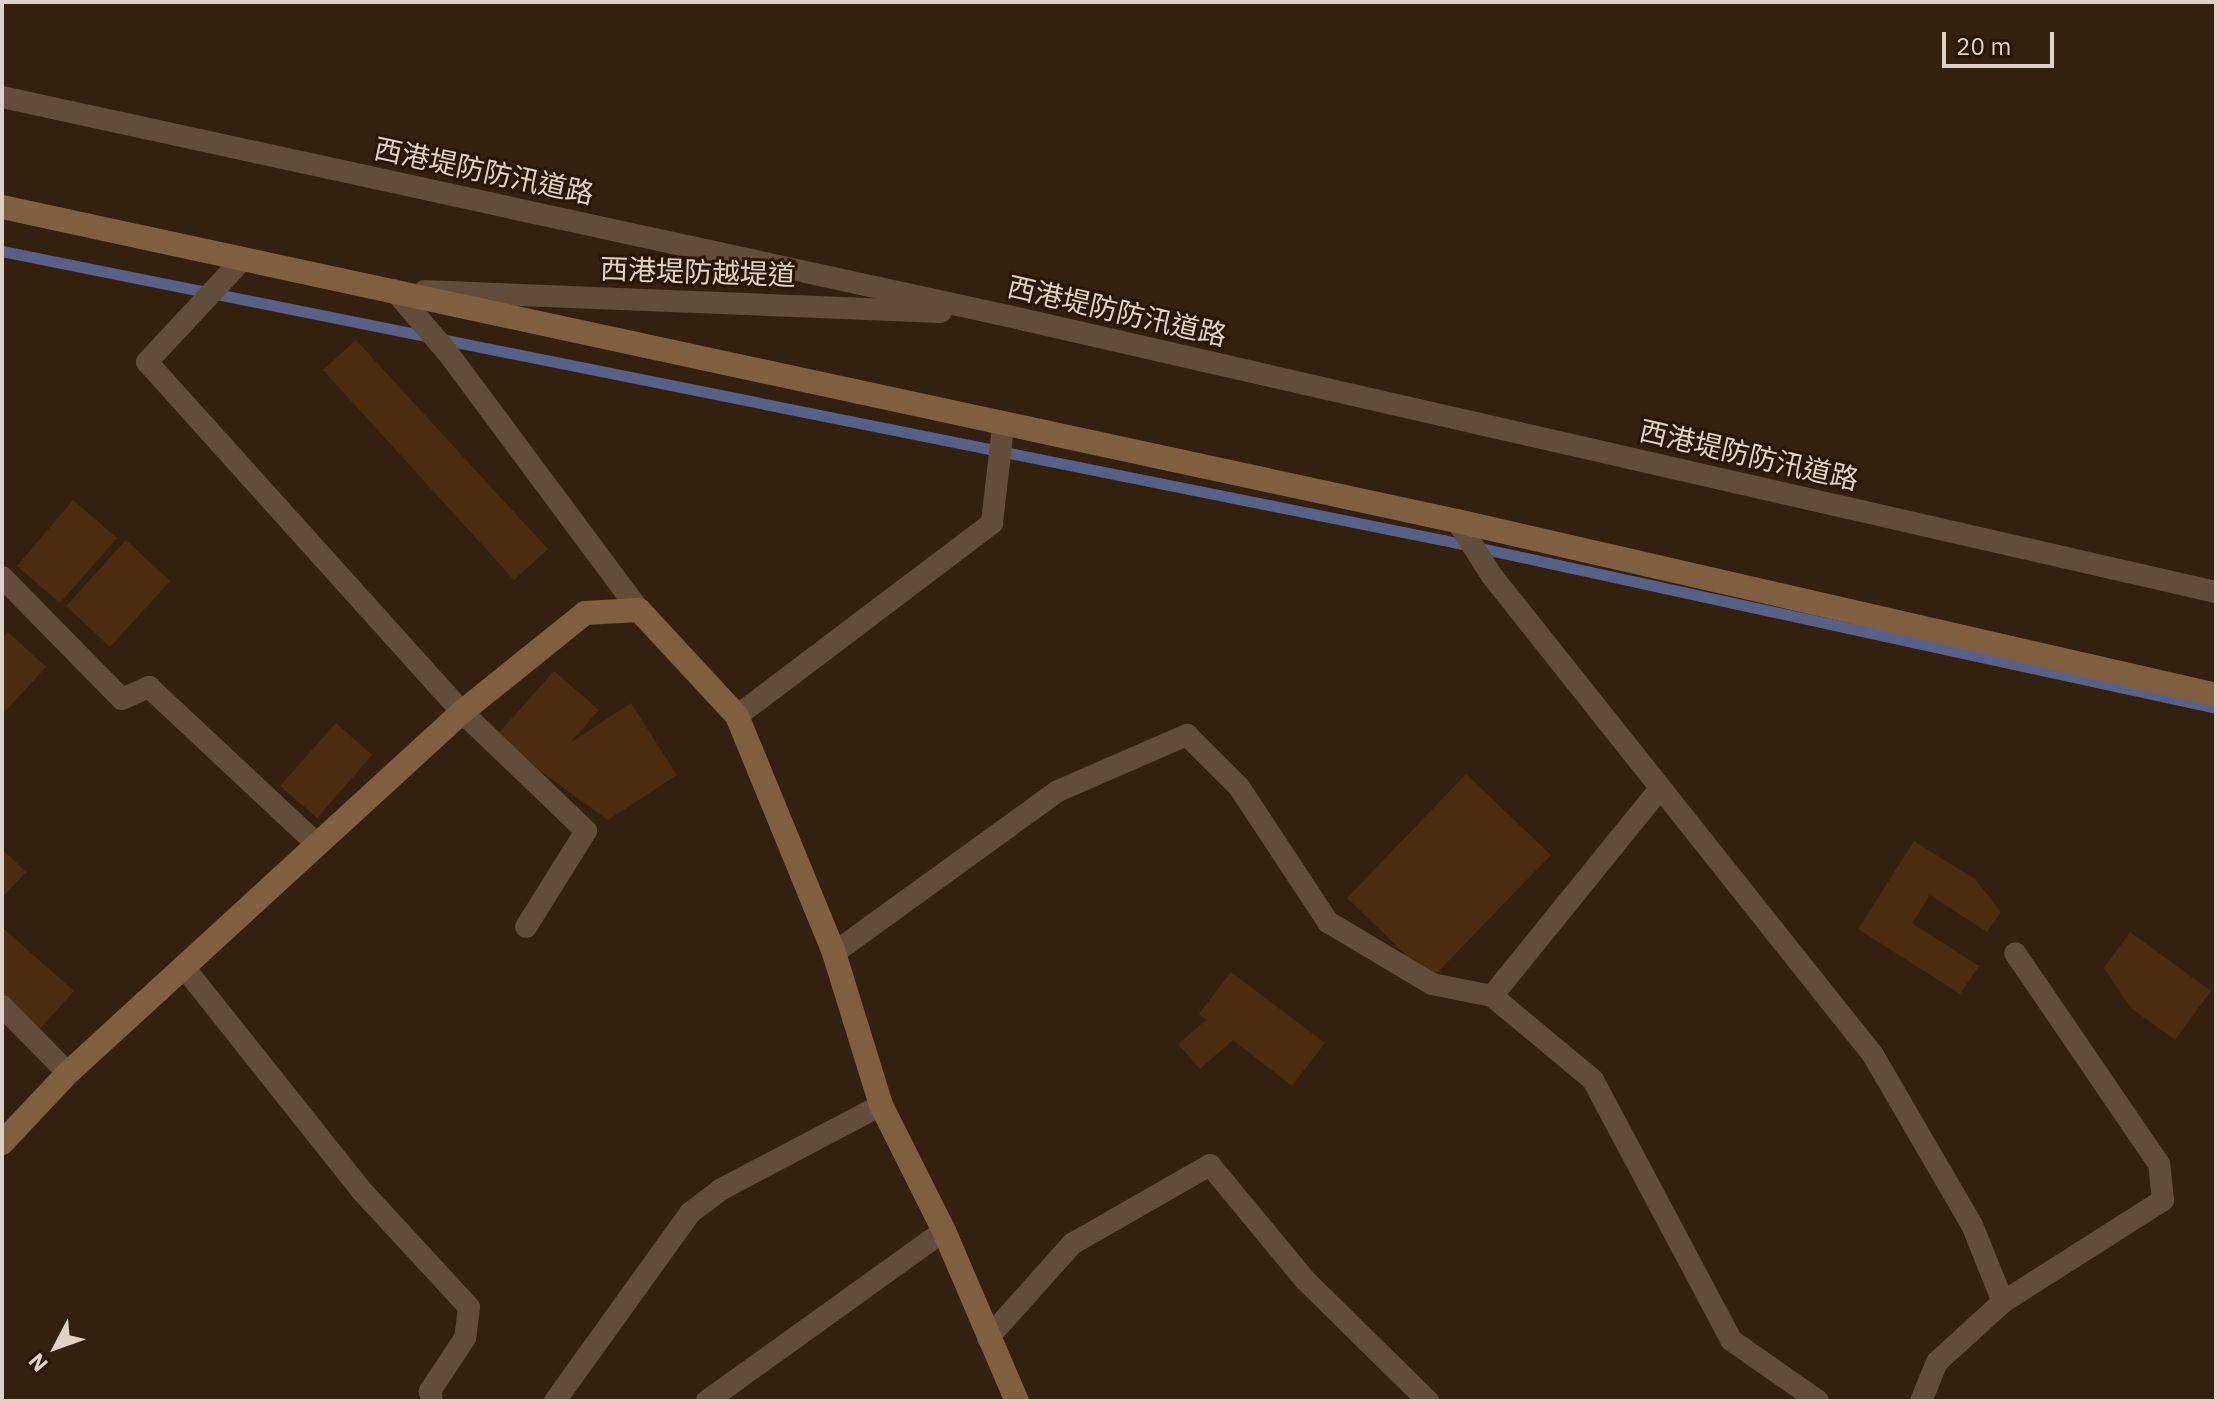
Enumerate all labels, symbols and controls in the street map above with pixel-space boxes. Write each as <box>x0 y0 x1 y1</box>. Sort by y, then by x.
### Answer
scale bar <box>1946 16 2058 66</box>
text: 20 m <box>1956 30 2011 62</box>
street label: 西港堤防防汛道路 <box>371 131 597 211</box>
street label: 西港堤防越堤道 <box>599 252 797 292</box>
street label: 西港堤防防汛道路 <box>1004 269 1230 353</box>
street label: 西港堤防防汛道路 <box>1636 413 1862 497</box>
north arrow <box>16 1307 96 1387</box>
text: N <box>21 1348 54 1379</box>

